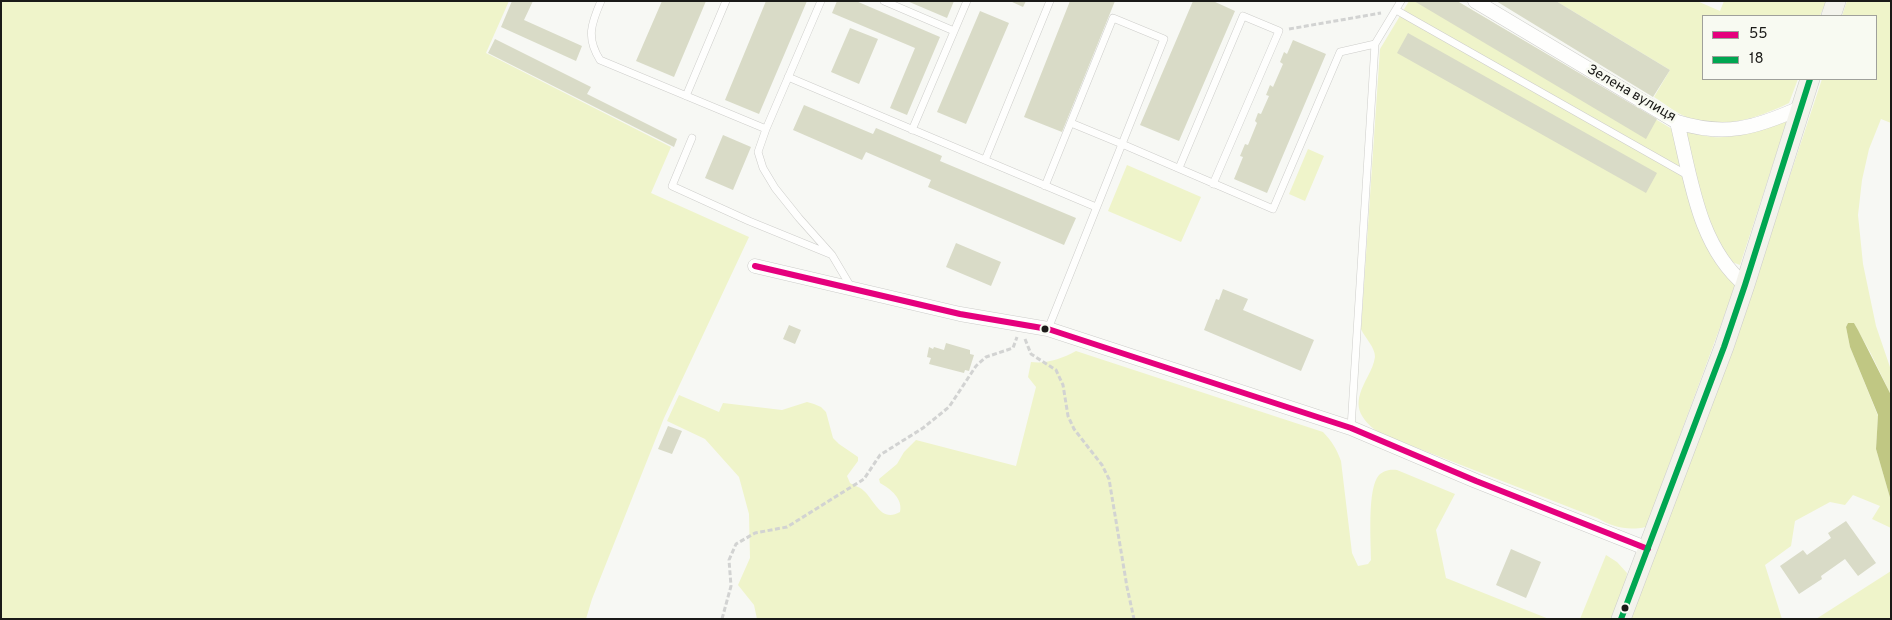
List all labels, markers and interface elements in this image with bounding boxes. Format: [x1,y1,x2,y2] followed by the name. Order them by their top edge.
[1702,15,1877,80] legend
[1749,25,1768,44] text: 55
[1749,50,1764,69] text: 18
[1584,62,1678,126] street label: Зелена вулиця
[1040,324,1050,334] unlabelled marker
[1620,603,1630,613] unlabelled marker

